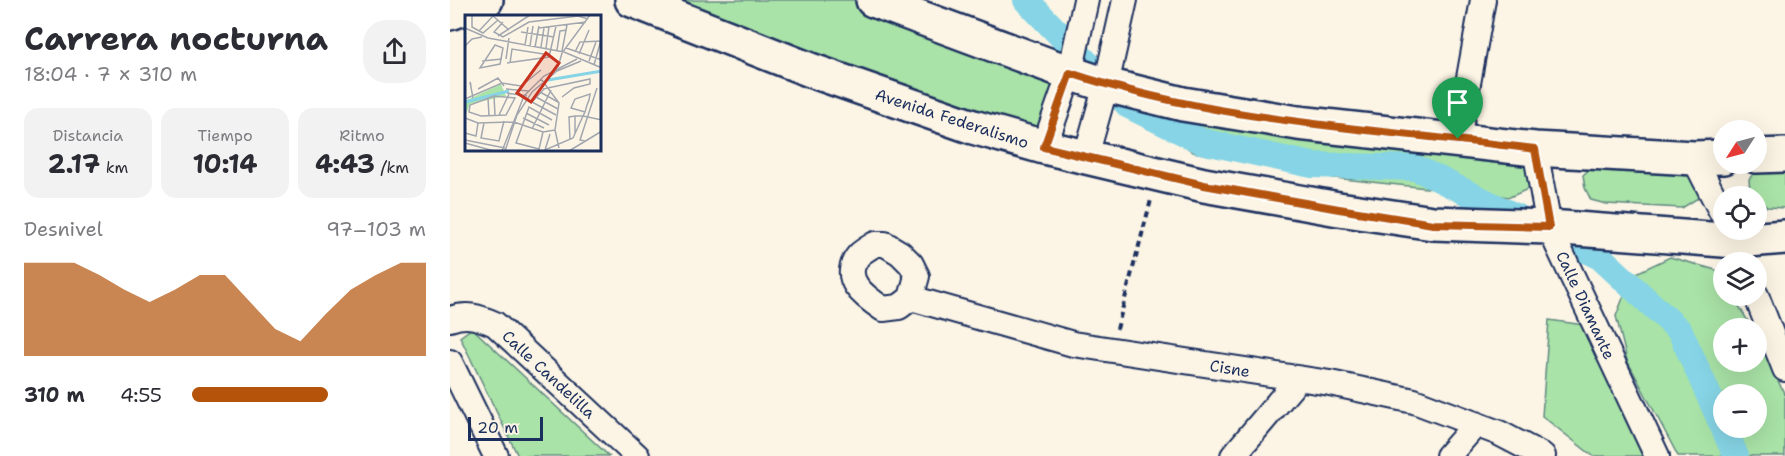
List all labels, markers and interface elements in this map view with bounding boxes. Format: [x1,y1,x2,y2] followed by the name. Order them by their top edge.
[465,15,602,152] inset map
[24,16,328,61] text: Carrera nocturna
[363,20,426,83] button: share
[24,61,197,87] text: 18:04 · 7 × 310 m
[1432,77,1483,139] pin
[872,84,1031,153] street label: Avenida Federalismo
[1441,86,1474,119] icon: arrive
[1713,120,1767,174] north arrow
[1713,120,1767,438] map controls
[53,125,123,146] text: Distancia
[197,125,253,146] text: Tiempo
[339,125,385,146] text: Ritmo
[48,146,100,181] text: 2.17
[192,146,258,181] text: 10:14
[315,146,375,181] text: 4:43
[100,157,128,178] text: km
[375,157,409,178] text: /km
[1713,186,1767,240] button: locate
[24,216,103,242] text: Desnivel
[326,216,426,242] text: 97–103 m
[1551,248,1620,363] street label: Calle Diamante
[1713,252,1767,306] button: layers
[1713,318,1767,372] button: +
[497,326,600,423] street label: Calle Candelilla
[1208,355,1252,382] street label: Cisne
[24,382,85,408] text: 310 m
[120,382,162,408] text: 4:55
[1713,384,1767,438] button: −
[468,414,543,442] scale bar
[477,417,518,438] text: 20 m

